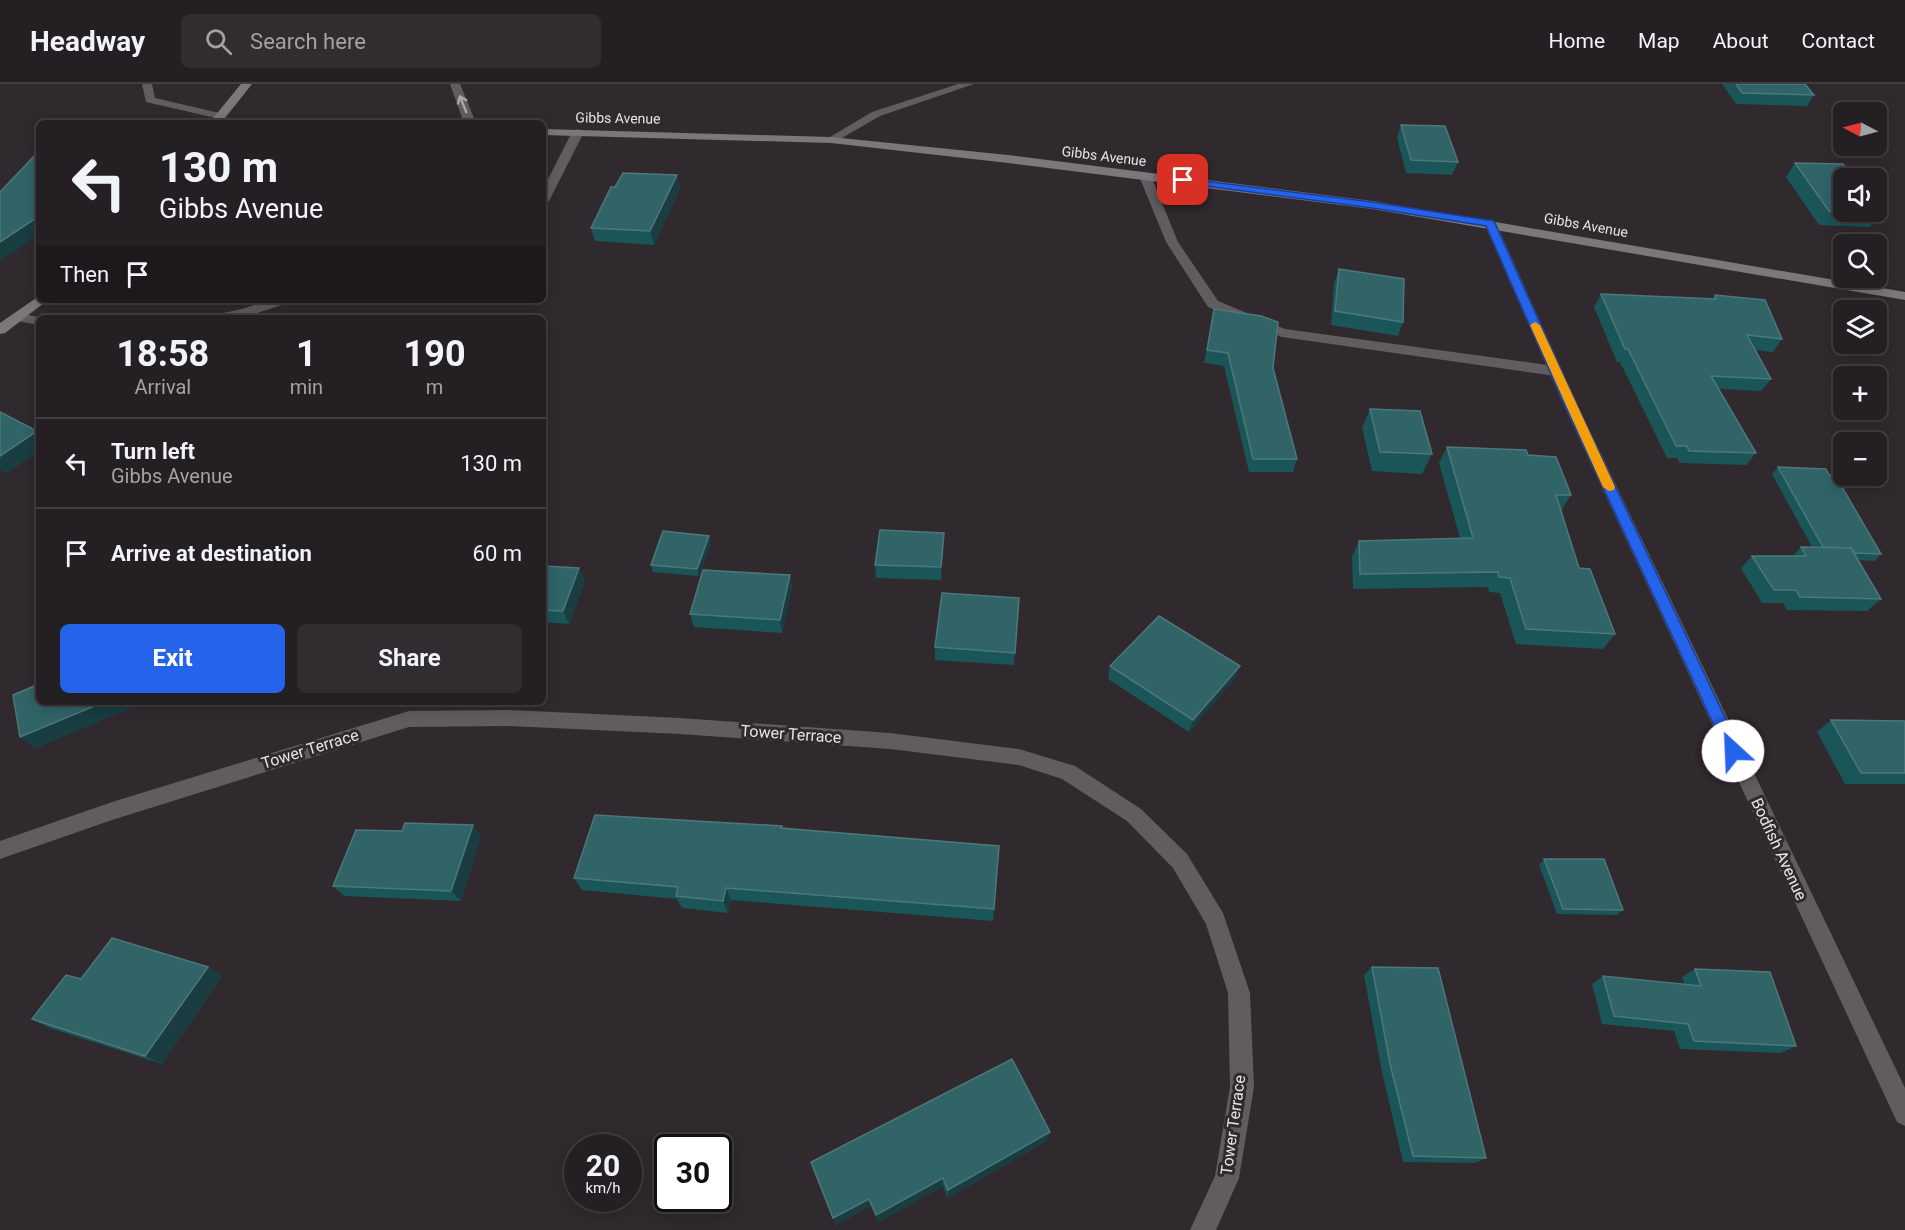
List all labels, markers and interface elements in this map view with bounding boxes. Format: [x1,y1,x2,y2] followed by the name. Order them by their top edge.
[181,14,601,68] search box
[30,25,145,58] text: Headway
[202,25,235,58] icon: search
[250,29,366,54] text: Search here
[1549,29,1605,53] text: Home
[1638,29,1680,53] text: Map
[1713,29,1769,53] text: About
[1802,29,1875,53] text: Contact
[457,95,468,113] one-way arrow
[1833,102,1887,156] north arrow
[1833,102,1887,486] map controls
[575,109,661,127] street label: Gibbs Avenue
[159,143,278,192] text: 130 m
[1061,143,1147,169] street label: Gibbs Avenue
[60,144,138,222] icon: left
[1157,154,1208,205] pin
[1166,163,1199,196] icon: arrive
[1833,168,1887,222] button: sound
[159,193,323,225] text: Gibbs Avenue
[1543,210,1629,240] street label: Gibbs Avenue
[1833,234,1887,288] button: search
[121,258,154,291] icon: arrive
[60,262,109,287] text: Then
[1833,300,1887,354] button: layers
[116,333,209,375] text: 18:58
[296,333,317,375] text: 1
[404,333,466,375] text: 190
[1833,366,1887,420] button: +
[134,375,191,399] text: Arrival
[290,375,323,399] text: min
[426,375,443,399] text: m
[1833,432,1887,486] button: −
[111,439,195,464] text: Turn left
[60,447,93,480] icon: left
[460,451,522,476] text: 130 m
[111,464,233,488] text: Gibbs Avenue
[60,537,93,570] icon: arrive
[111,541,312,566] text: Arrive at destination
[473,541,522,566] text: 60 m
[60,624,285,693] button: Exit
[297,624,522,693] button: Share
[1701,719,1765,783] position arrow
[740,721,842,747] street label: Tower Terrace
[259,725,361,773] street label: Tower Terrace
[1747,795,1811,903] street label: Bodfish Avenue
[1217,1074,1249,1176] street label: Tower Terrace
[654,1134,732,1212] speed limit sign: 30
[586,1148,620,1183] text: 20
[585,1179,621,1197] text: km/h

